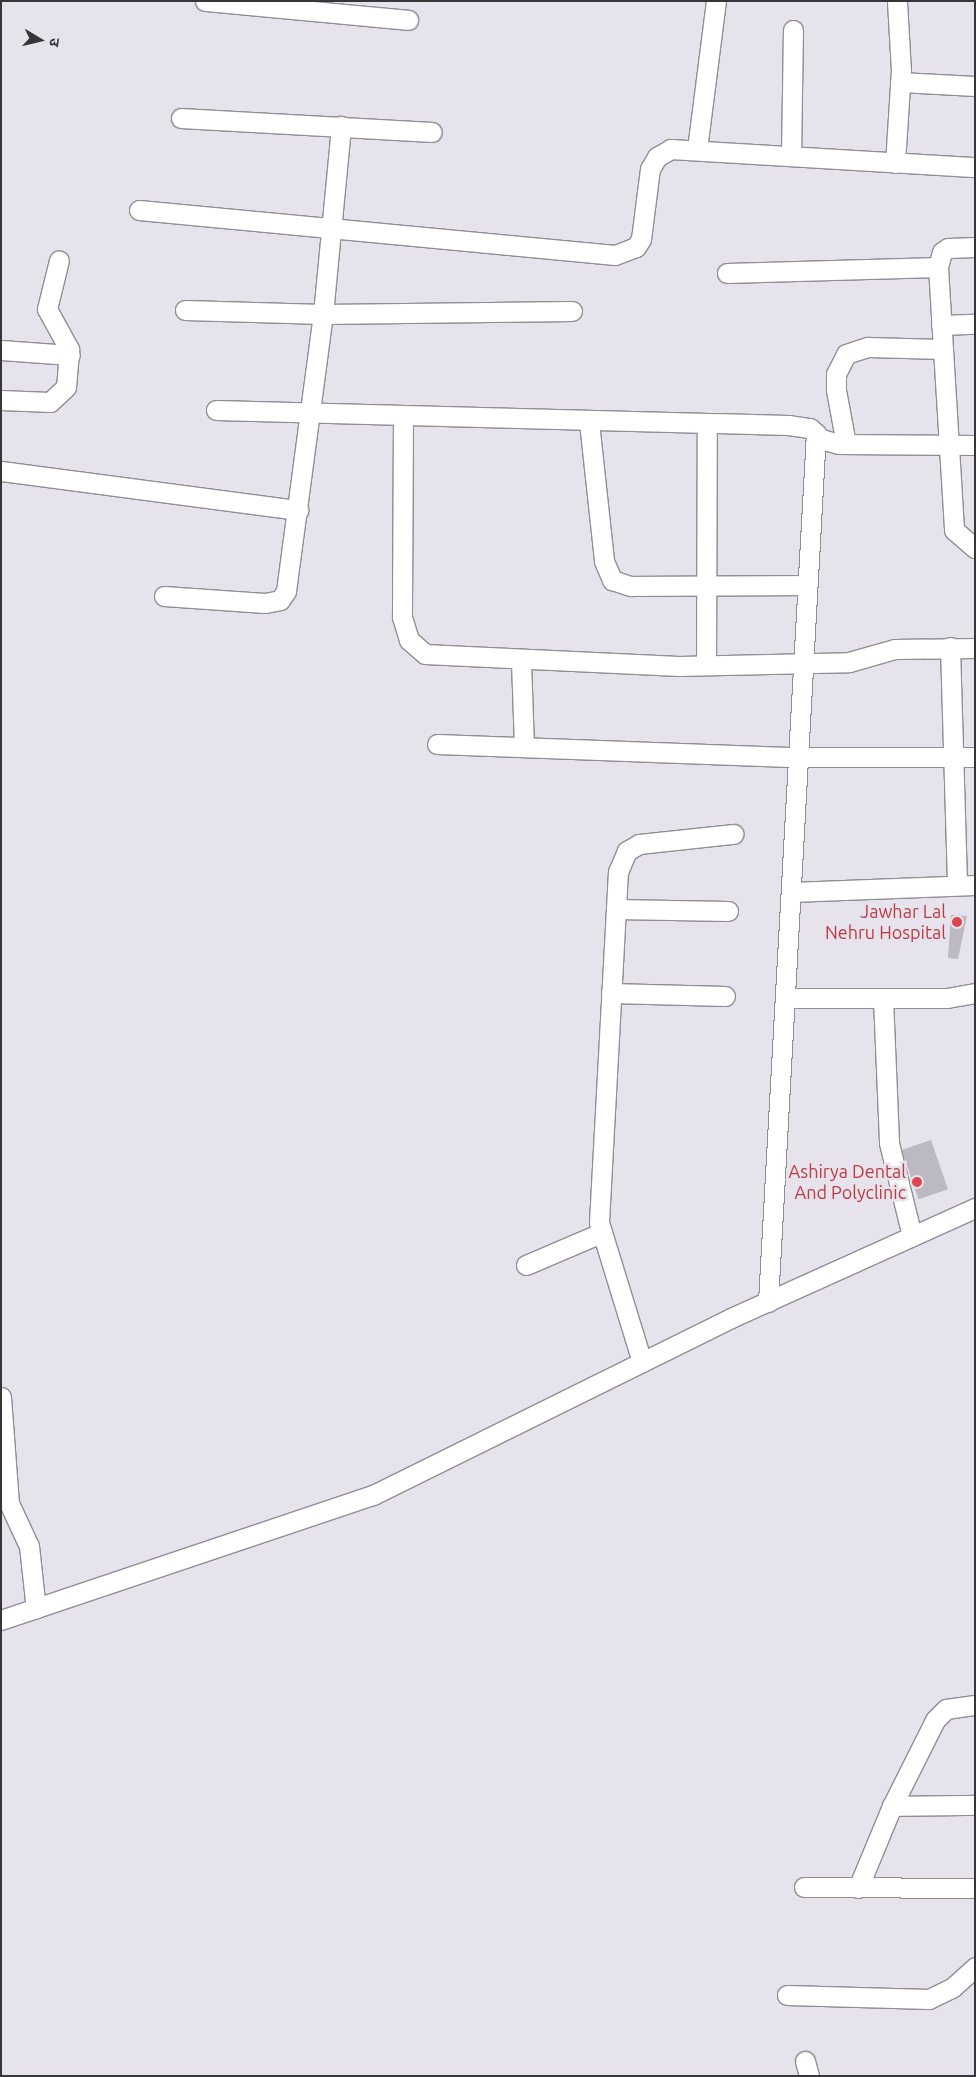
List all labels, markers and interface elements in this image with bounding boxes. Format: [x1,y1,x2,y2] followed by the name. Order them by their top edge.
[15,15,65,65] north arrow
[46,37,63,48] text: उ
[825,901,946,944] place label: Jawhar Lal Nehru Hospital
[950,915,964,929] marker: Jawhar Lal Nehru Hospital
[788,1161,906,1204] place label: Ashirya Dental And Polyclinic
[910,1175,924,1189] marker: Ashirya Dental And Polyclinic

